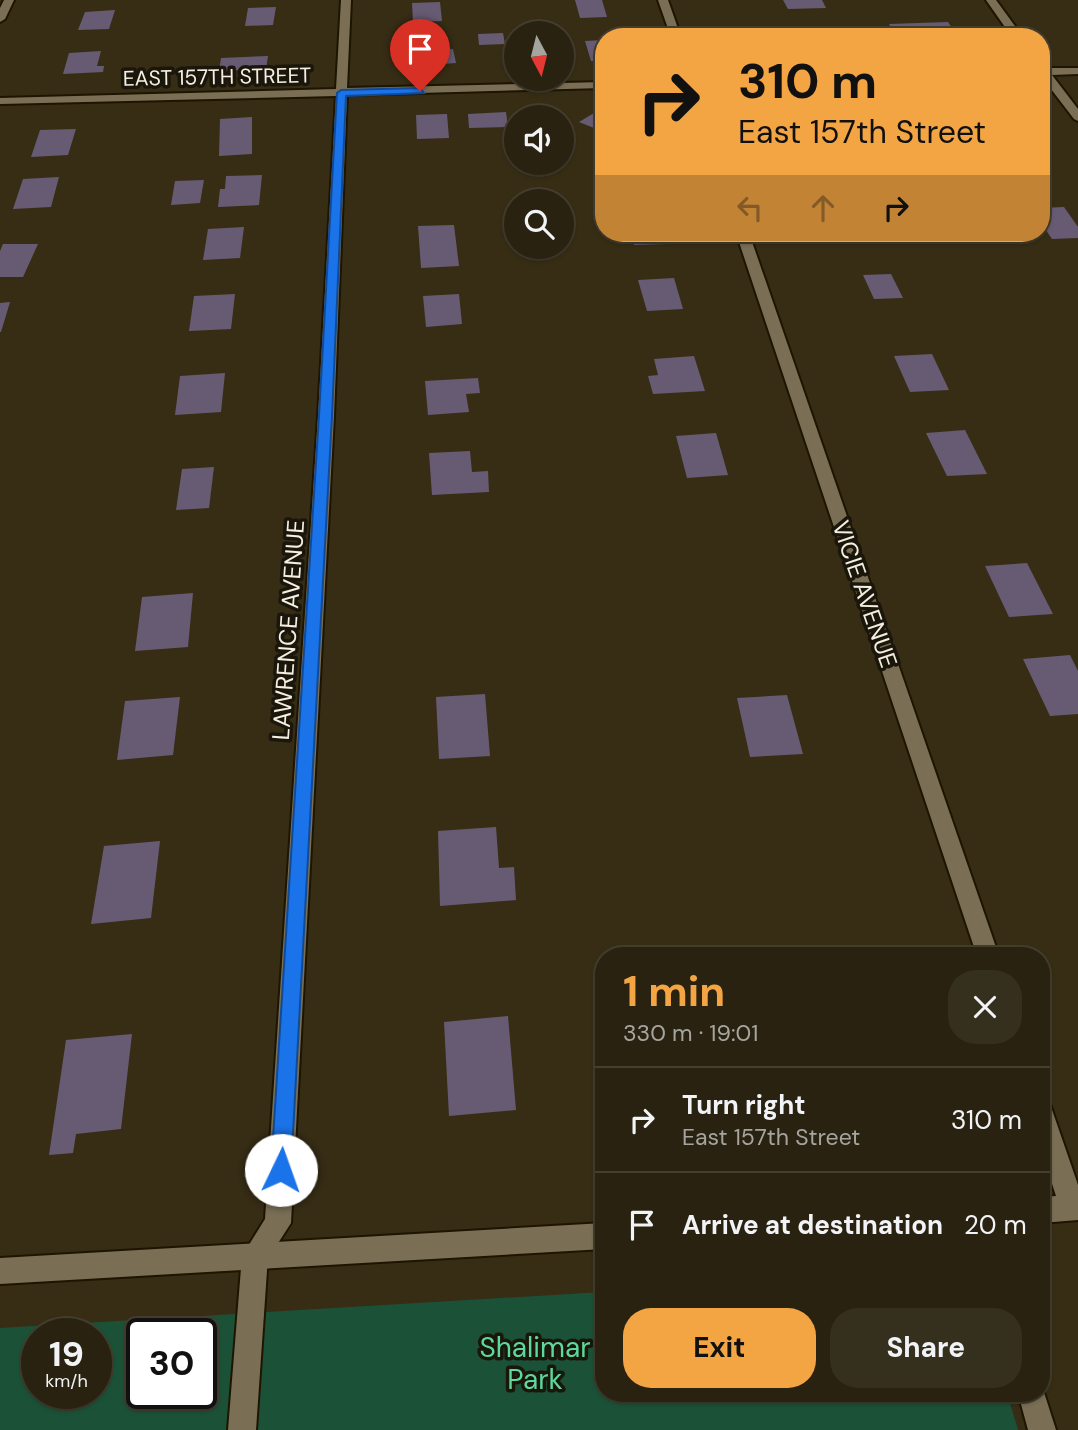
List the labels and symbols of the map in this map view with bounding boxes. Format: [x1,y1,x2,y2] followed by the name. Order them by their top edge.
[390,19,450,91] pin
[504,21,574,91] north arrow
[123,61,312,93] street label: EAST 157TH STREET
[825,516,905,672] street label: VICIE AVENUE
[265,519,311,741] street label: LAWRENCE AVENUE
[244,1133,318,1207] position arrow
[126,1318,217,1409] speed limit sign: 30
[479,1329,591,1398] park label: Shalimar Park

